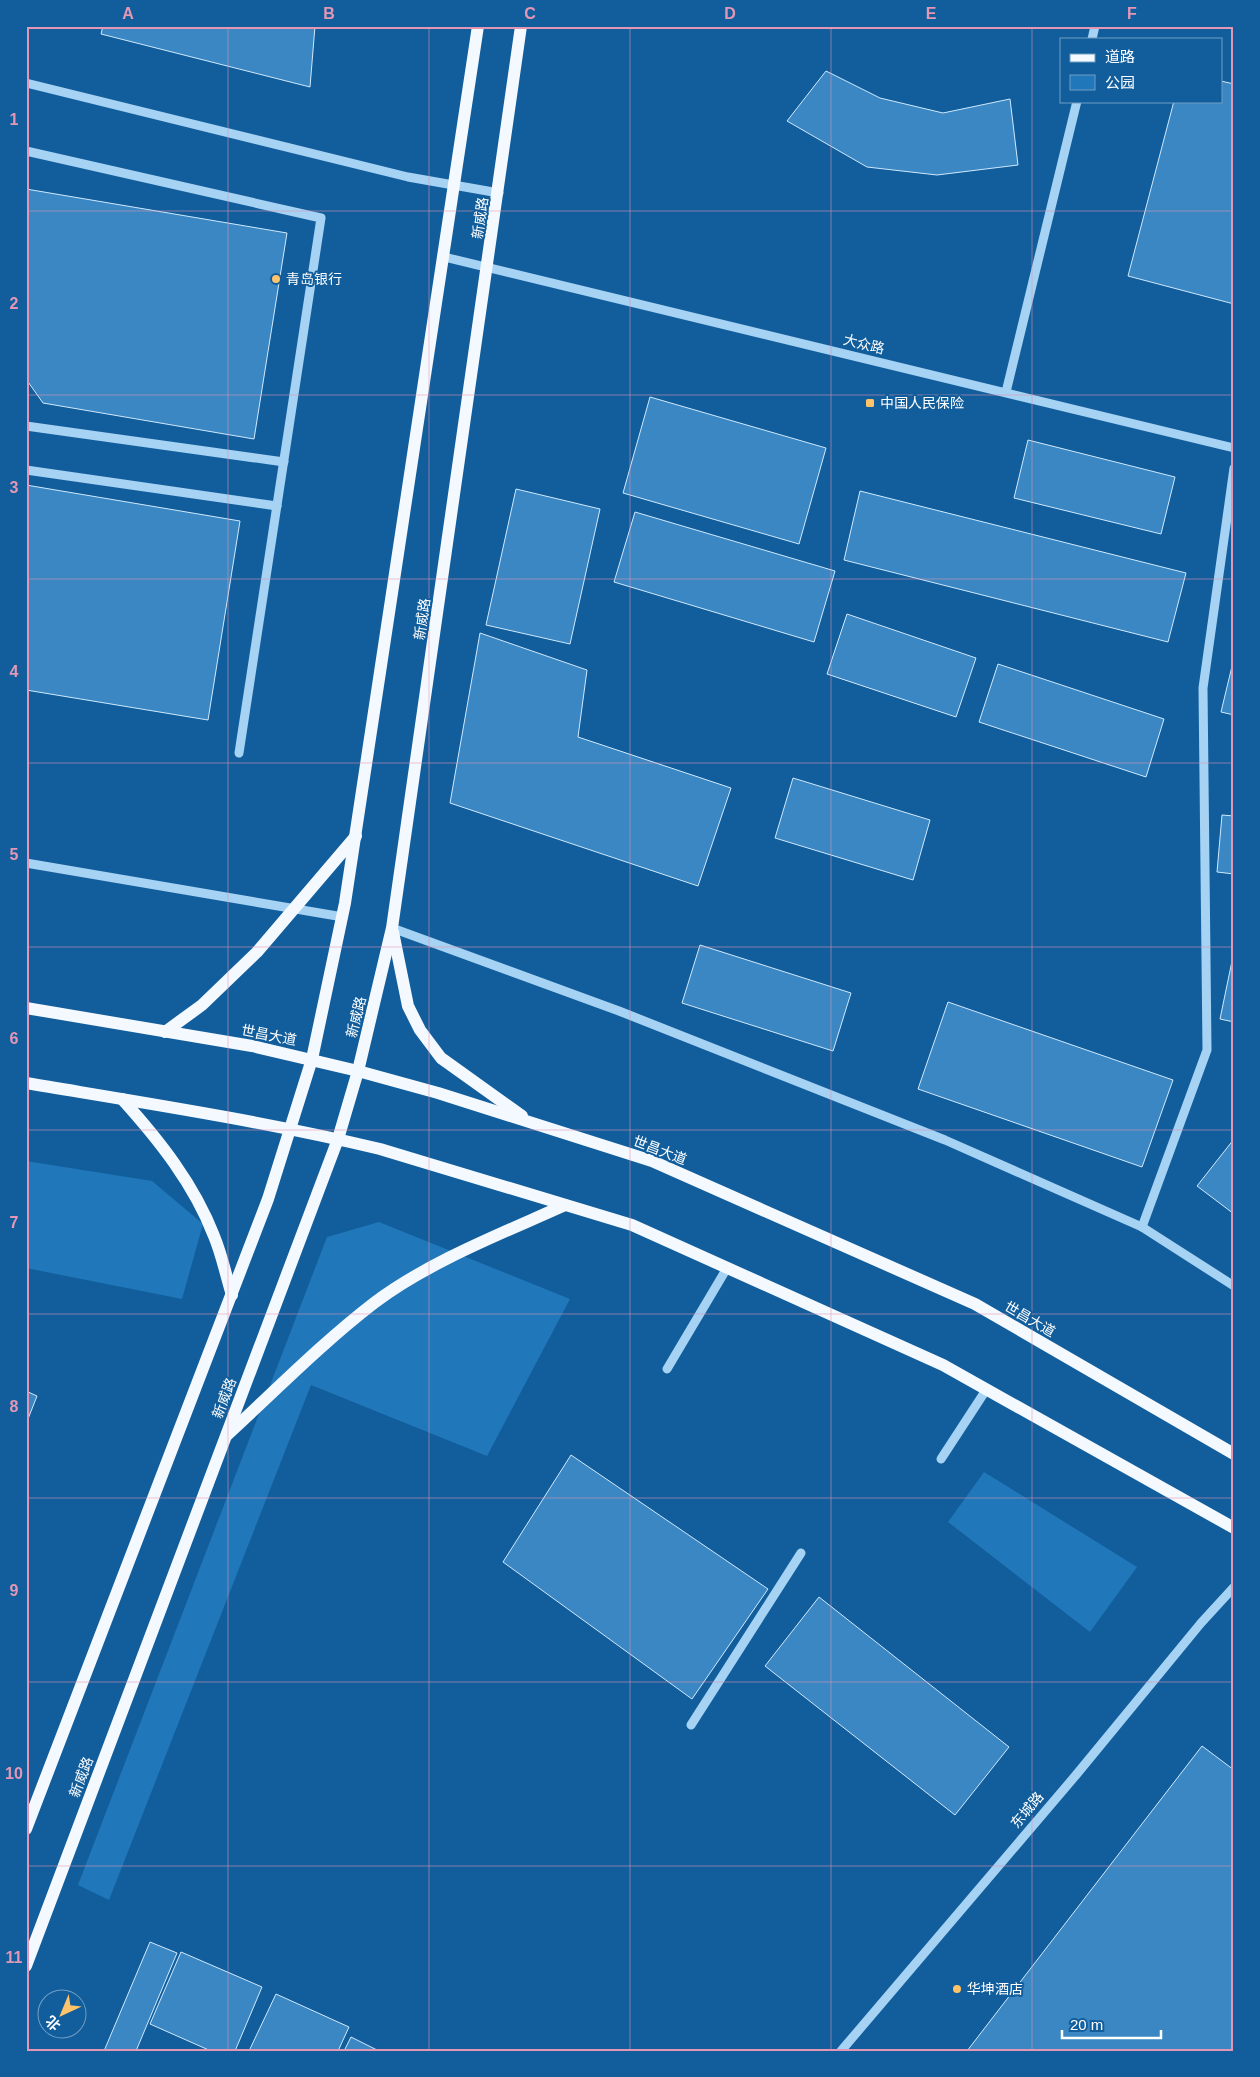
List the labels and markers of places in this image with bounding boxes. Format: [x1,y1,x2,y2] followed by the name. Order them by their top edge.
[286,271,342,287] place label: 青岛银行
[270,273,282,285] marker: 青岛银行
[880,395,964,411] place label: 中国人民保险
[864,397,876,409] marker: 中国人民保险
[967,1981,1023,1997] place label: 华坤酒店
[951,1983,963,1995] marker: 华坤酒店

